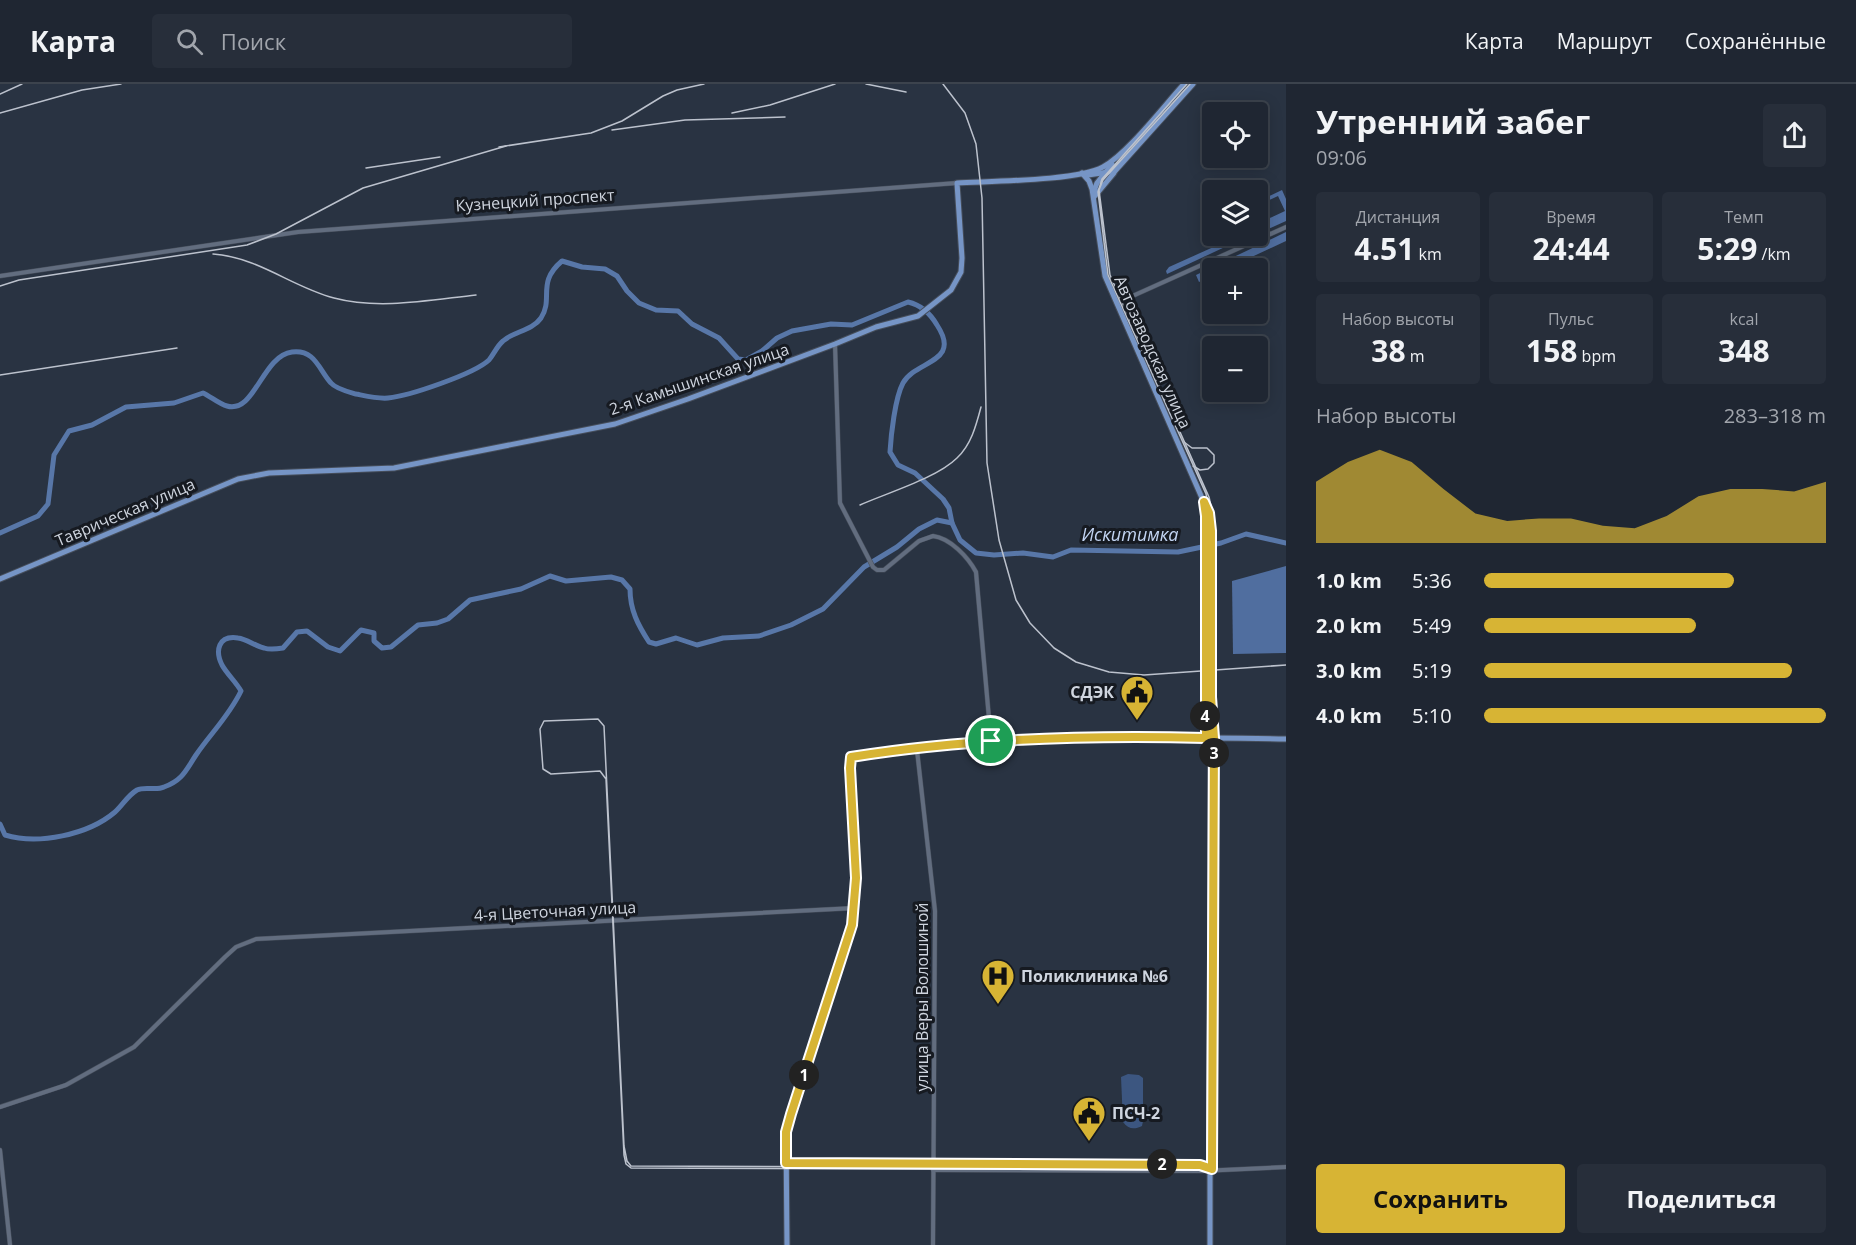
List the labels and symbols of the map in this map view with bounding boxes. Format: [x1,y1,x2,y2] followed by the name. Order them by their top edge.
[455,183,616,217] street label: Кузнецкий проспект
[1109,272,1197,432] street label: Автозаводская улица
[606,338,792,420] street label: 2-я Камышинская улица
[52,473,198,551] street label: Таврическая улица
[1081,522,1179,546] water label: Искитимка
[1119,674,1155,721] public building icon: СДЭК
[1070,681,1114,703] place label: СДЭК
[1190,701,1220,731] pin: 4
[965,715,1016,766] pin
[1199,738,1229,768] pin: 3
[473,896,637,926] street label: 4-я Цветочная улица
[911,902,933,1092] street label: улица Веры Волошиной
[980,958,1016,1005] hospital icon: Поликлиника №6
[1021,965,1168,987] place label: Поликлиника №6
[789,1060,819,1090] pin: 1
[1071,1095,1107,1142] public building icon: ПСЧ-2
[1112,1102,1160,1124] place label: ПСЧ-2
[1147,1149,1177,1179] pin: 2

